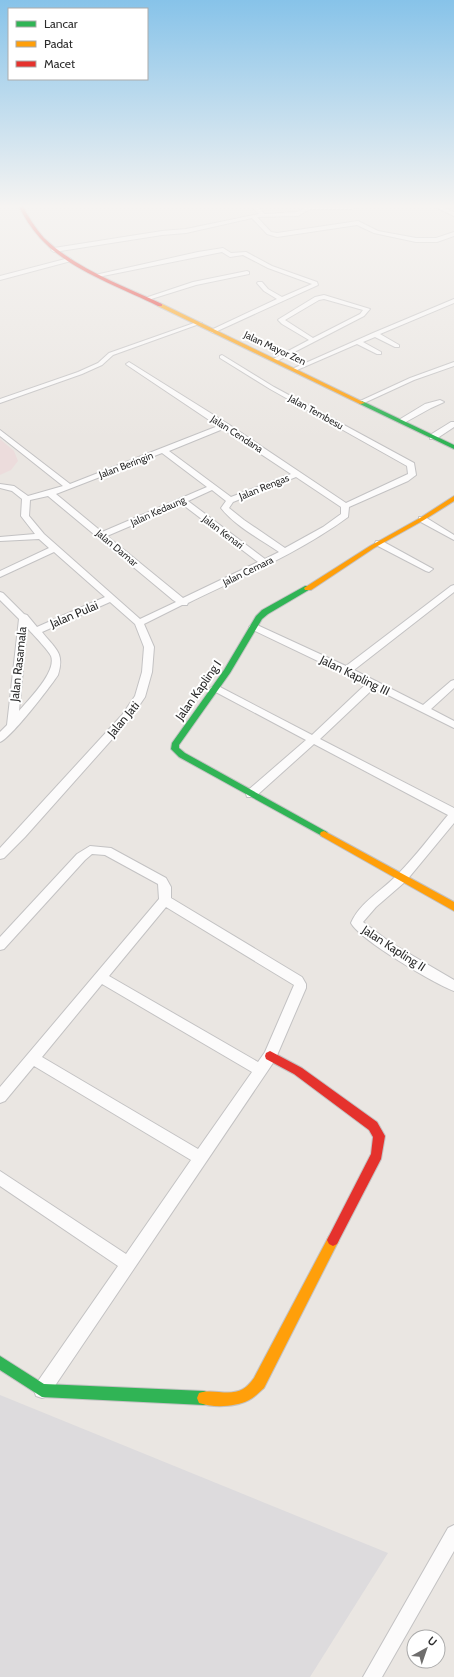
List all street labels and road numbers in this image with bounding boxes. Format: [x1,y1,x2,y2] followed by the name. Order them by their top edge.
[241,328,308,368] street label: Jalan Mayor Zen
[285,391,346,432] street label: Jalan Tembesu
[208,412,266,456] street label: Jalan Cendana
[96,449,155,482] street label: Jalan Beringin
[236,471,291,503] street label: Jalan Rengas
[128,493,188,529] street label: Jalan Kedaung
[199,512,246,552] street label: Jalan Kenari
[93,526,141,570] street label: Jalan Damar
[220,553,276,589] street label: Jalan Cemara
[47,597,100,631] street label: Jalan Pulai
[7,626,29,703] street label: Jalan Rasamala
[317,651,392,698] street label: Jalan Kapling III
[171,657,224,724] street label: Jalan Kapling I
[103,698,142,741] street label: Jalan Jati
[359,921,429,974] street label: Jalan Kapling II

